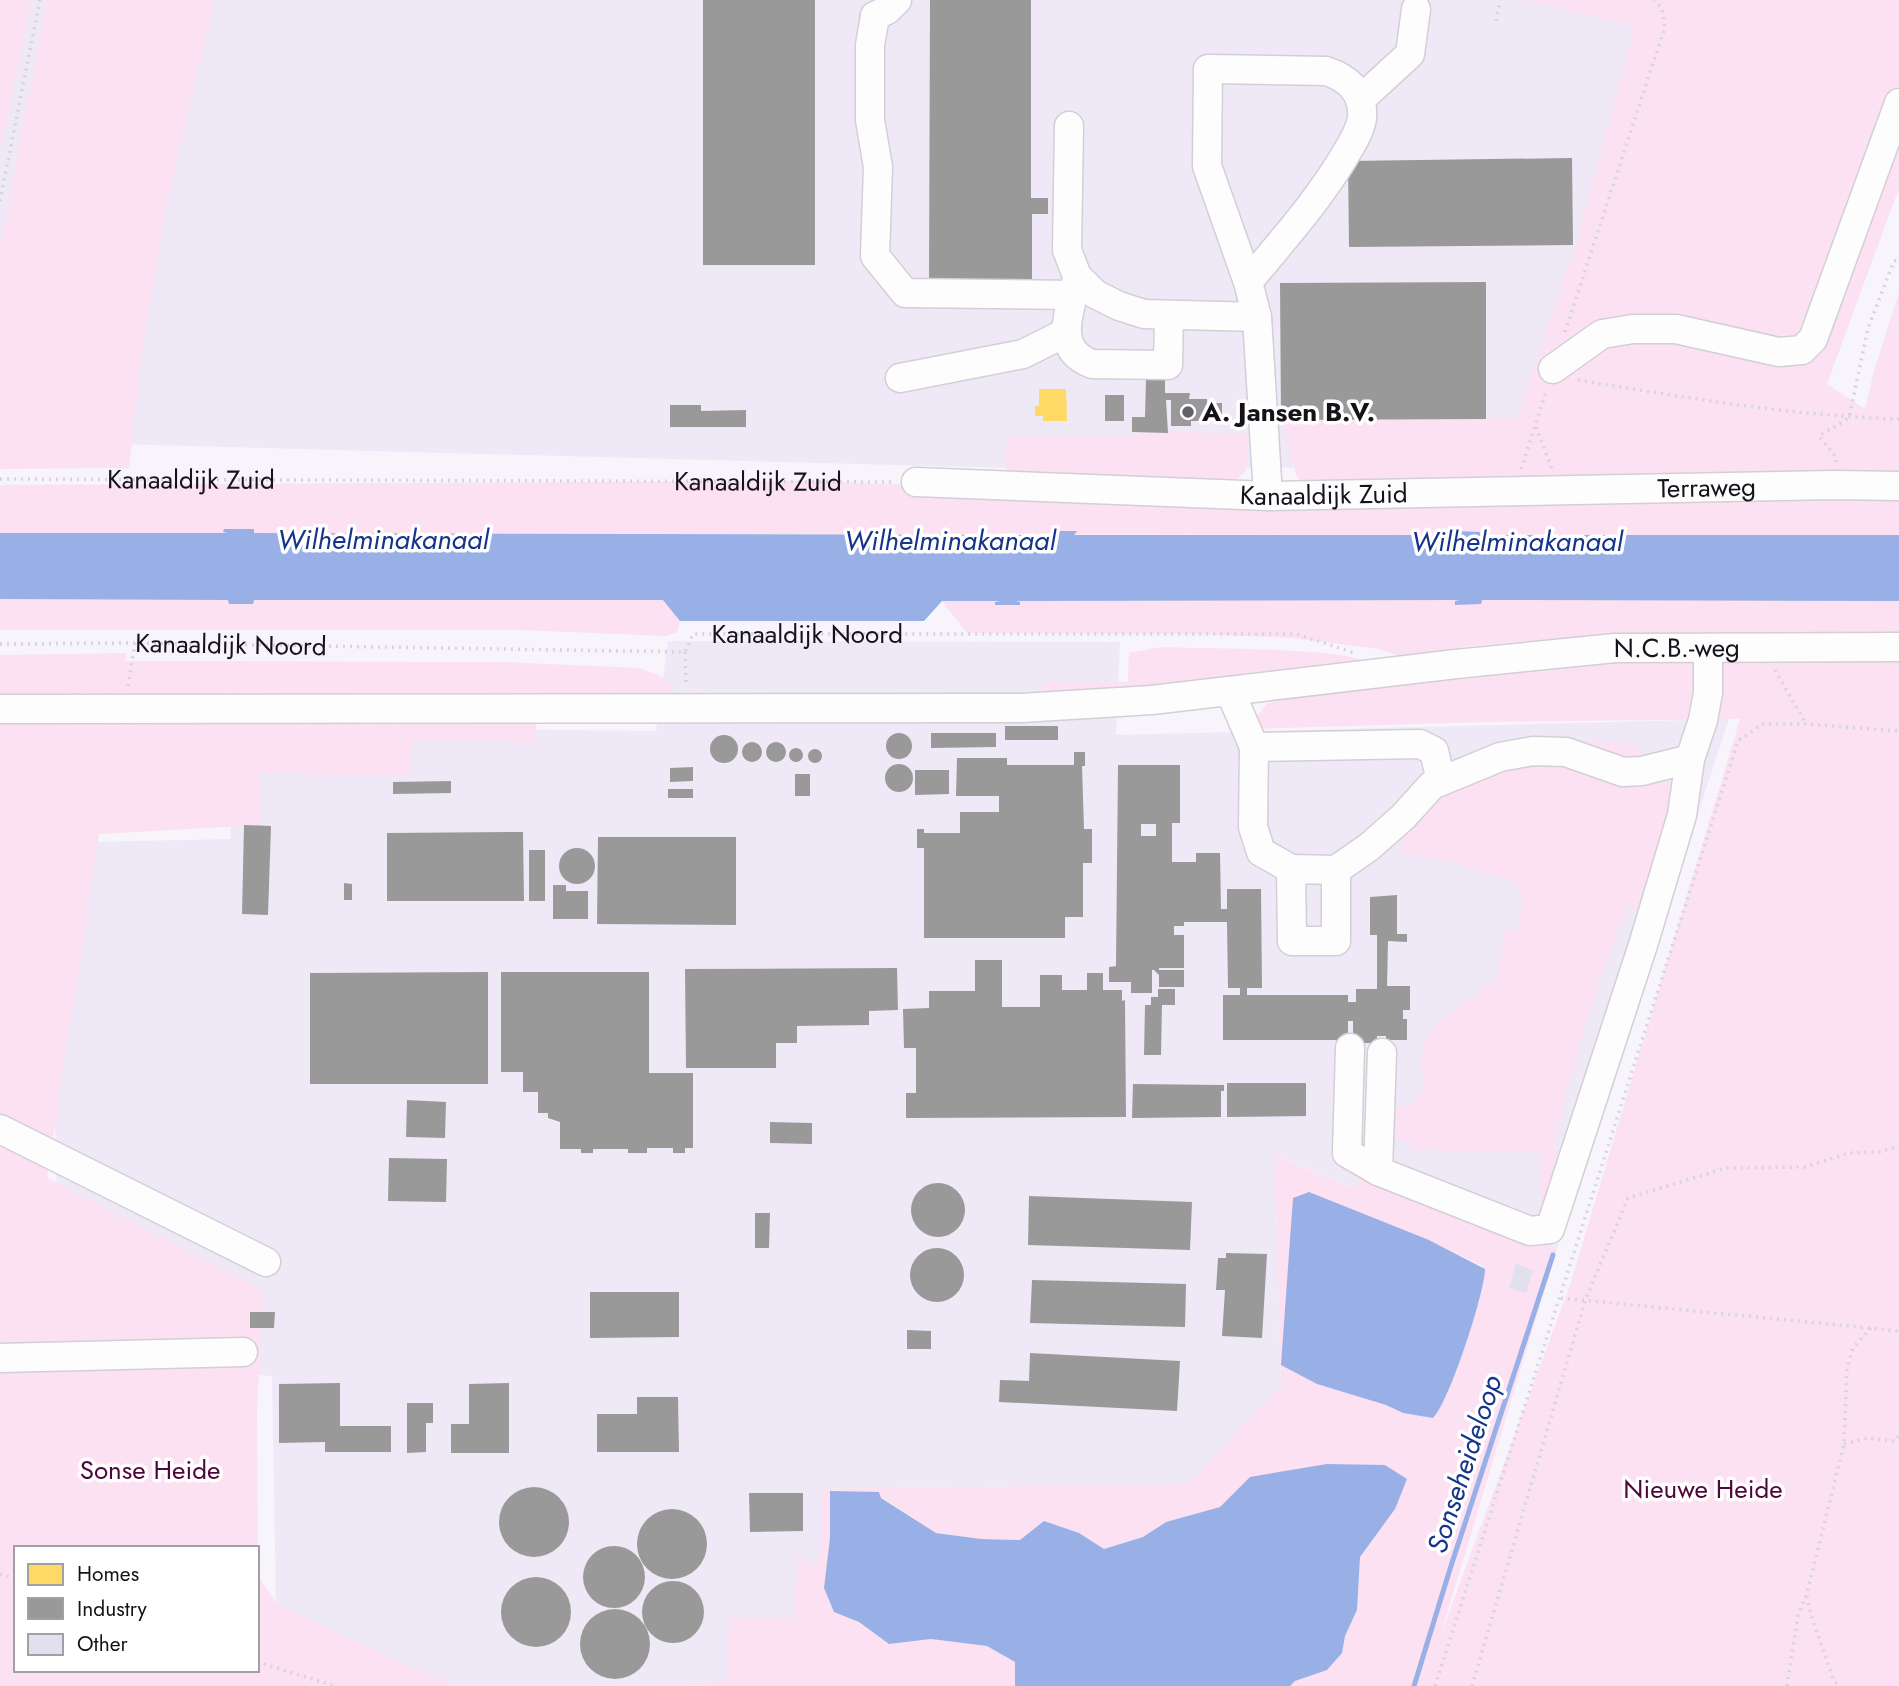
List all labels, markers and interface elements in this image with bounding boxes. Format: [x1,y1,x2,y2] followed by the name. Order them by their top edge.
[1201,393,1375,431] place label: A. Jansen B.V.
[1180,404,1196,420] marker: A. Jansen B.V.
[107,460,275,499] street label: Kanaaldijk Zuid
[674,462,842,501] street label: Kanaaldijk Zuid
[1657,468,1756,507] street label: Terraweg
[1239,474,1408,515] street label: Kanaaldijk Zuid
[277,519,491,560] water label: Wilhelminakanaal
[844,520,1058,561] water label: Wilhelminakanaal
[1411,521,1625,562] water label: Wilhelminakanaal
[711,615,903,653] street label: Kanaaldijk Noord
[135,624,327,665] street label: Kanaaldijk Noord
[1614,629,1740,667] street label: N.C.B.-weg
[1416,1369,1513,1559] water label: Sonseheideloop
[80,1451,220,1489] park label: Sonse Heide
[1623,1470,1783,1508] park label: Nieuwe Heide
[14,1546,259,1672] legend
[77,1559,139,1589] text: Homes
[77,1594,148,1624] text: Industry
[77,1629,128,1659] text: Other

